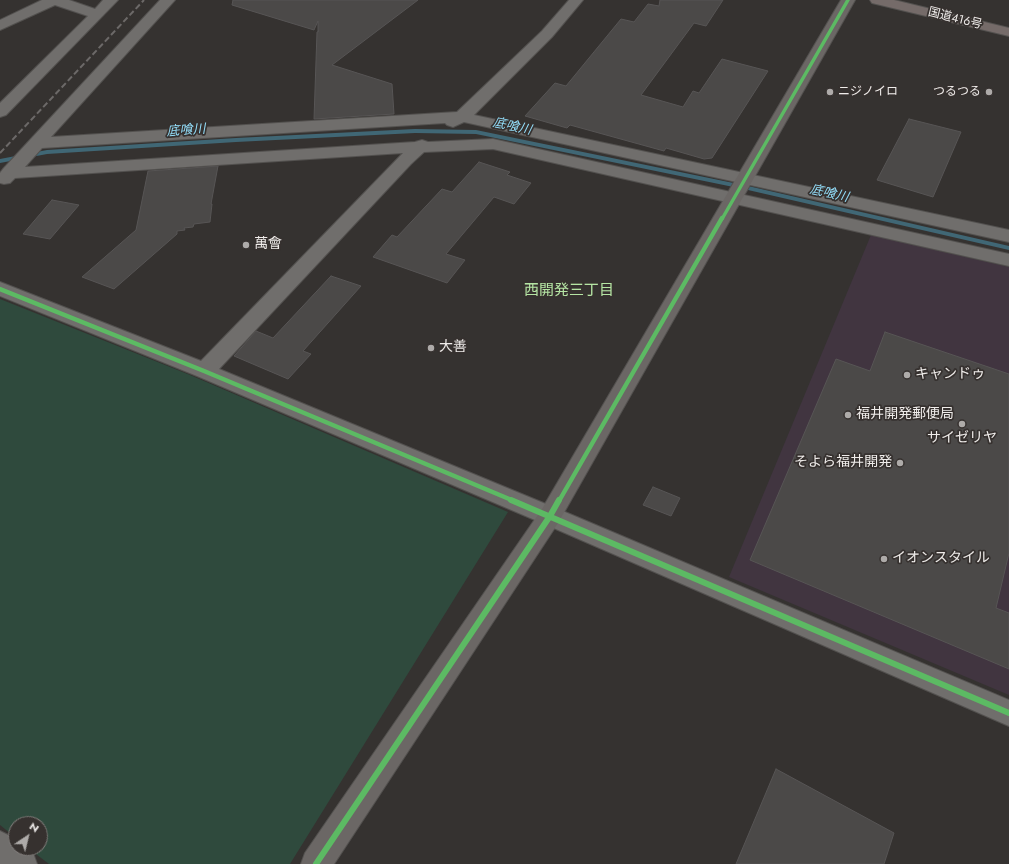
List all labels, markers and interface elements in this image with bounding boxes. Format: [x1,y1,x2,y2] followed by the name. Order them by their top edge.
[926,5,984,33] street label: 国道416号
[838,85,898,99] place label: ニジノイロ
[933,85,981,99] place label: つるつる
[825,87,835,97] marker: ニジノイロ
[984,87,994,97] marker: つるつる
[491,115,533,139] water label: 底喰川
[166,122,206,140] water label: 底喰川
[808,182,850,206] water label: 底喰川
[254,237,282,253] place label: 萬會
[241,240,251,250] marker: 萬會
[524,282,614,300] district label: 西開発三丁目
[439,340,467,356] place label: 大善
[426,343,436,353] marker: 大善
[915,367,985,383] place label: キャンドゥ
[902,370,912,380] marker: キャンドゥ
[856,407,954,423] place label: 福井開発郵便局
[843,410,853,420] marker: 福井開発郵便局
[957,419,967,429] marker: サイゼリヤ
[927,431,997,447] place label: サイゼリヤ
[794,455,892,471] place label: そよら福井開発
[895,458,905,468] marker: そよら福井開発
[892,551,990,567] place label: イオンスタイル
[879,554,889,564] marker: イオンスタイル
[8,816,48,856] north arrow
[26,818,42,836] text: N

